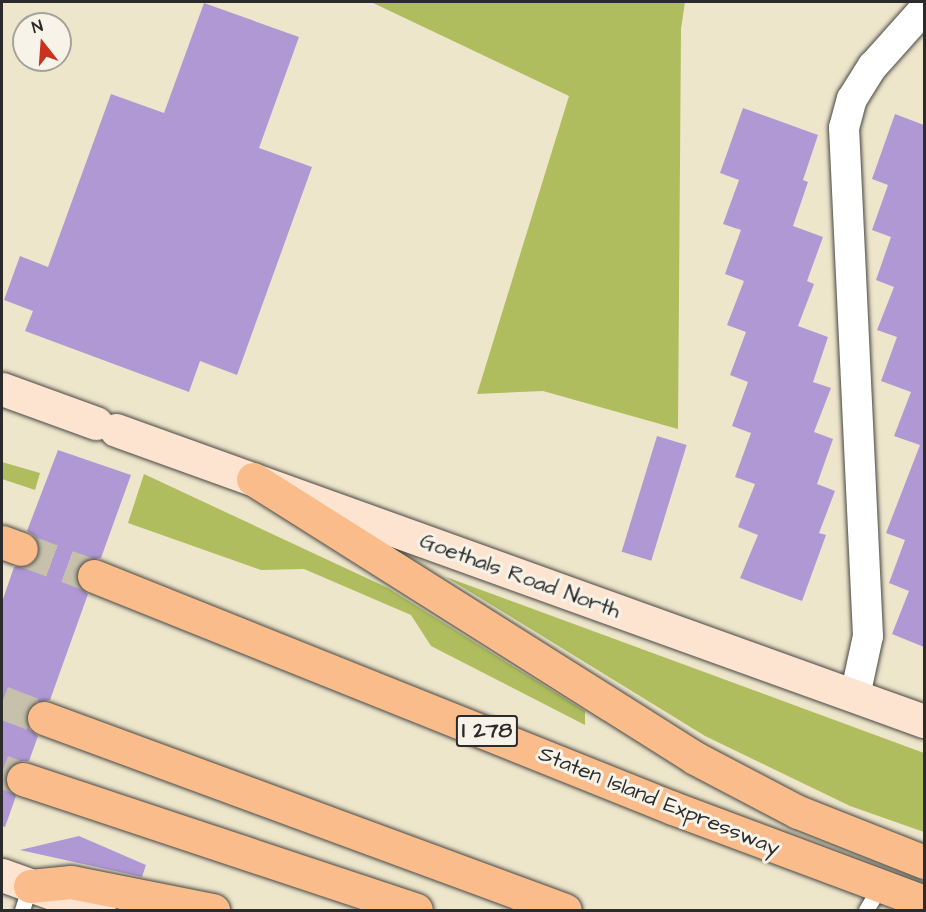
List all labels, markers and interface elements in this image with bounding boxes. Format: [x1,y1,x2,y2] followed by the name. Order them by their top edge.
[12,12,72,72] north arrow
[29,15,45,39] text: N
[416,527,624,625] street label: Goethals Road North
[456,713,518,749] road number: I 278
[535,740,783,862] street label: Staten Island Expressway

